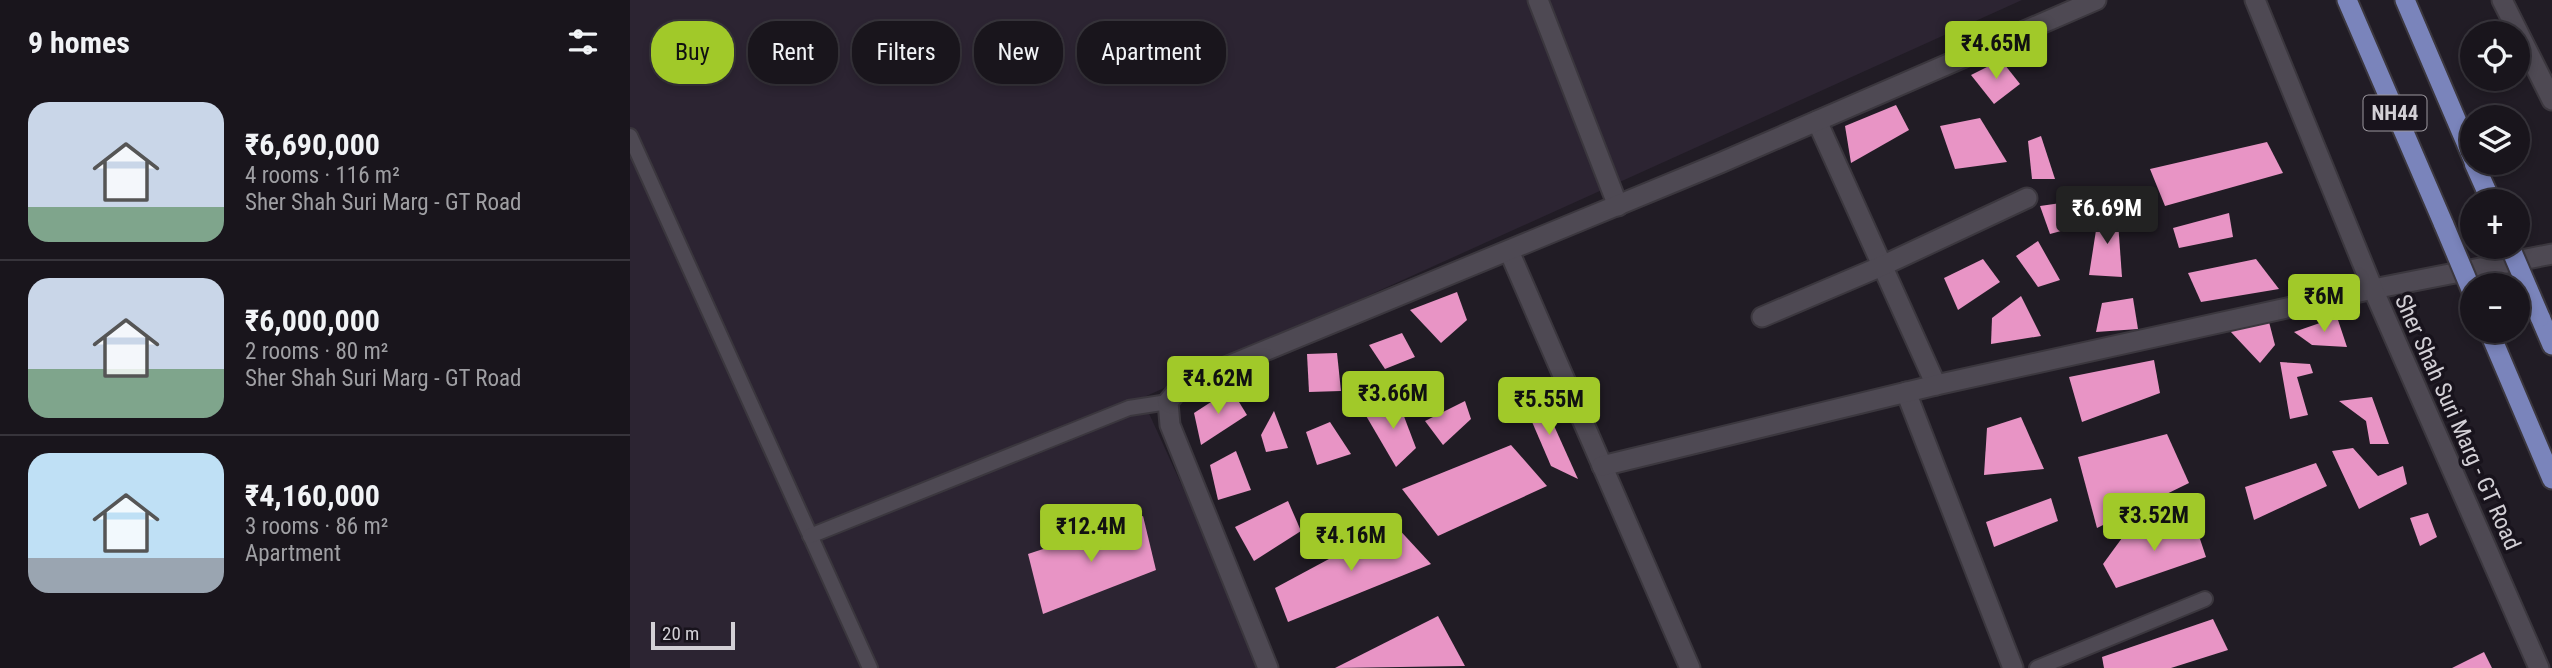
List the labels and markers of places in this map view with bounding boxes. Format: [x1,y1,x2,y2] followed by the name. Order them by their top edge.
[1939,22,2053,81] pin: ₹4.65M
[2050,187,2164,246] pin: ₹6.69M
[2290,274,2358,334] pin: ₹6M
[1161,356,1275,416] pin: ₹4.62M
[1336,372,1450,431] pin: ₹3.66M
[1492,378,1606,437] pin: ₹5.55M
[2097,494,2211,553] pin: ₹3.52M
[1034,504,1148,564] pin: ₹12.4M
[1294,514,1408,573] pin: ₹4.16M

